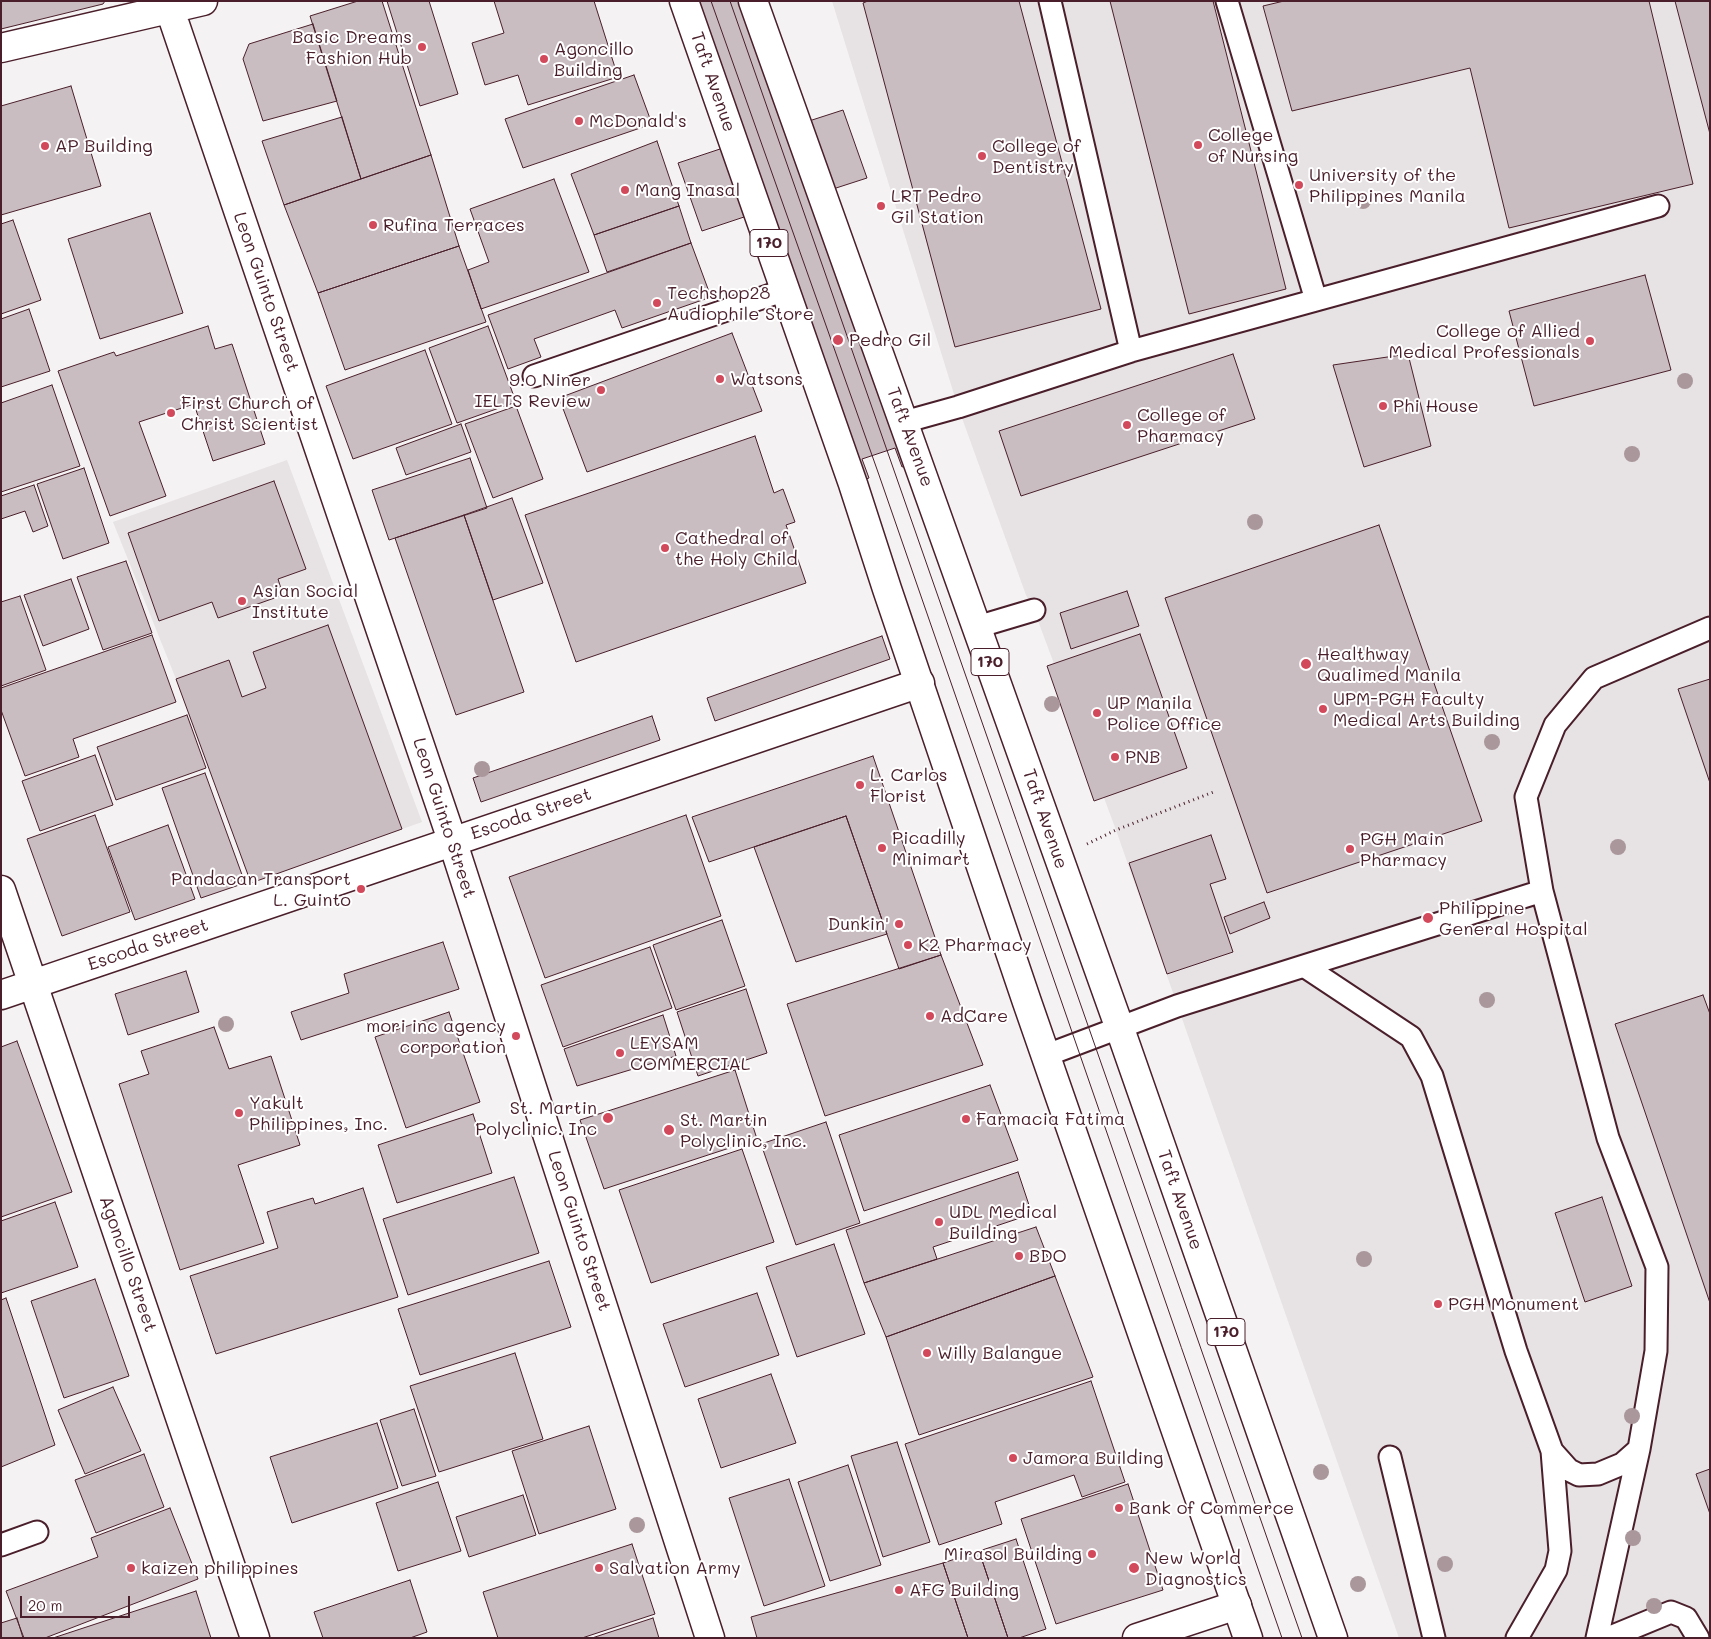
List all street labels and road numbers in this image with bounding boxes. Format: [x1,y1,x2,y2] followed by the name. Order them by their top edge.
[686,29,740,135] street label: Taft Avenue
[229,209,303,375] street label: Leon Guinto Street
[750,230,788,256] road number: 170
[882,384,938,490] street label: Taft Avenue
[971,649,1009,676] road number: 170
[408,735,480,901] street label: Leon Guinto Street
[1018,766,1072,872] street label: Taft Avenue
[468,783,594,845] street label: Escoda Street
[85,914,211,976] street label: Escoda Street
[1153,1147,1207,1253] street label: Taft Avenue
[543,1148,615,1314] street label: Leon Guinto Street
[95,1193,161,1335] street label: Agoncillo Street
[1207,1318,1245,1345] road number: 170

